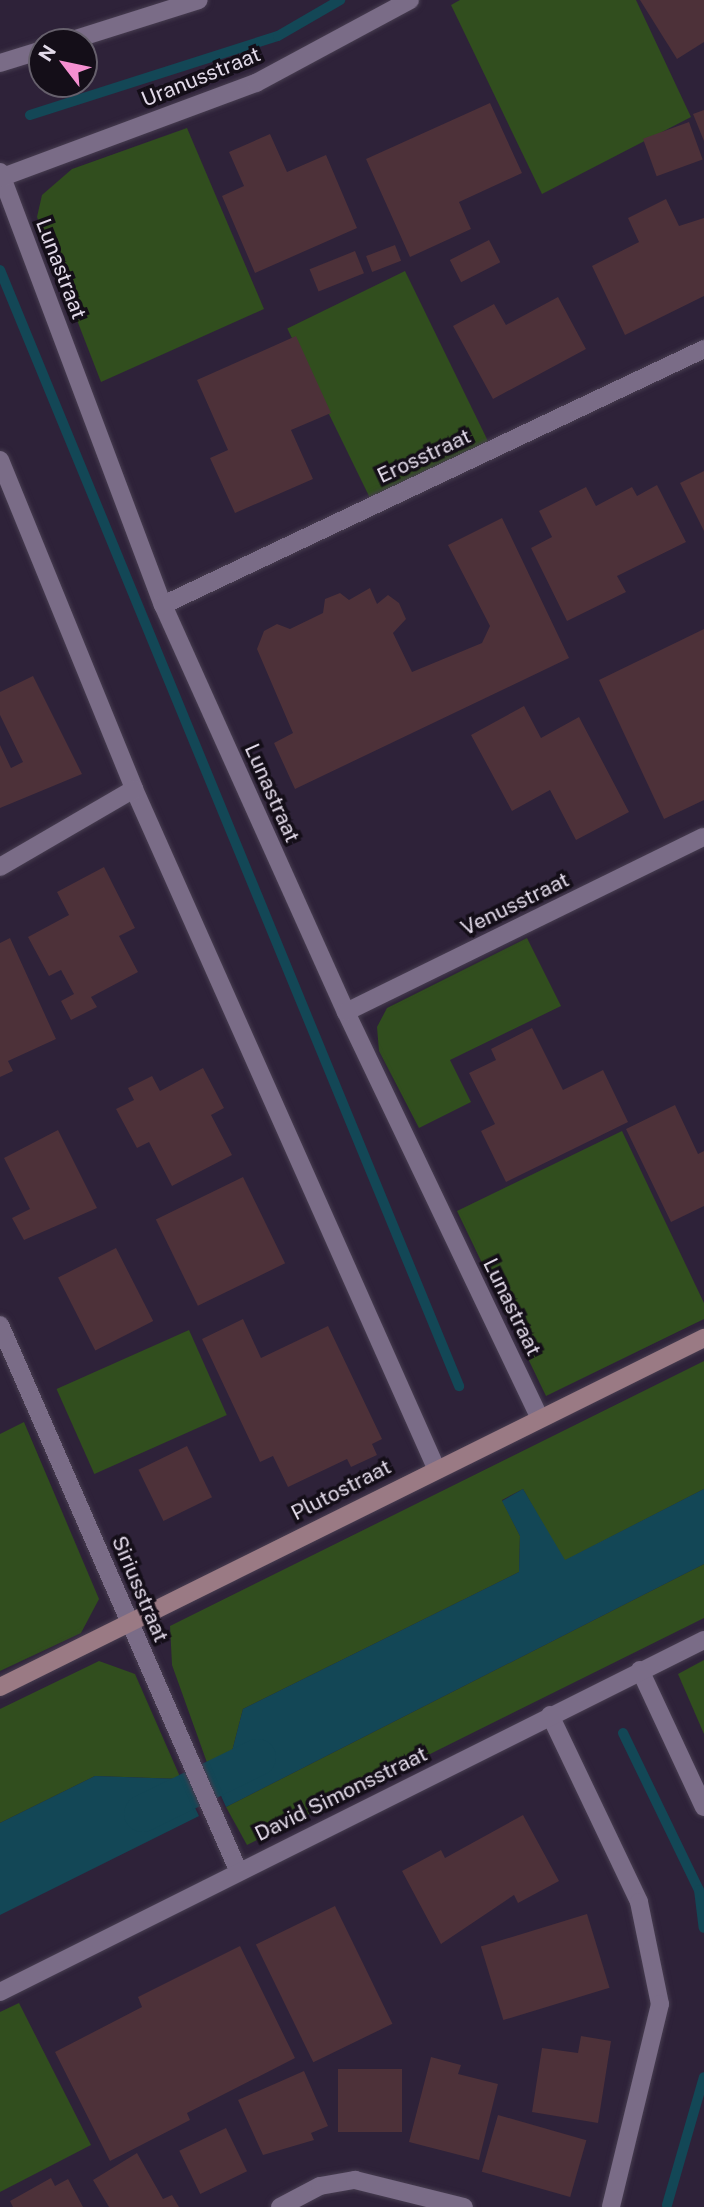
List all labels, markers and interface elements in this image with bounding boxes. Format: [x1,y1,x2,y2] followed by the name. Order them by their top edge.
[28,28,98,98] north arrow
[34,41,60,65] text: N
[138,42,264,112] street label: Uranusstraat
[30,215,92,323] street label: Lunastraat
[373,423,475,489] street label: Erosstraat
[239,740,305,846] street label: Lunastraat
[457,867,573,941] street label: Venusstraat
[478,1254,546,1360] street label: Lunastraat
[287,1454,395,1526] street label: Plutostraat
[106,1532,174,1646] street label: Siriusstraat
[251,1741,431,1847] street label: David Simonsstraat

